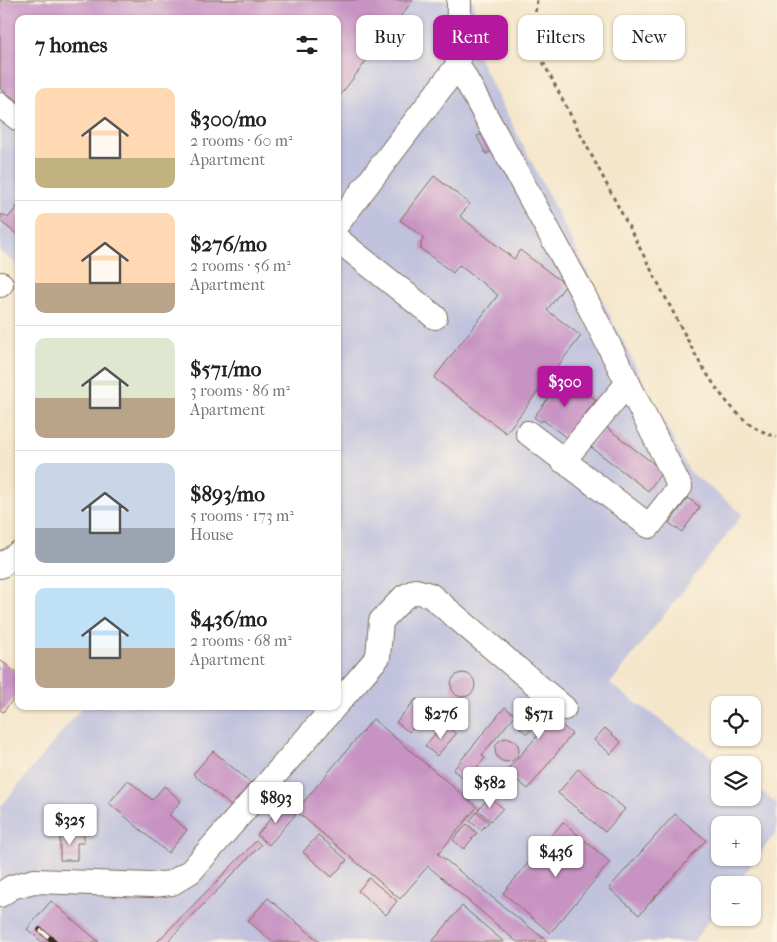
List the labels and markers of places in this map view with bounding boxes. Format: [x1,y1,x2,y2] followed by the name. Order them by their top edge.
[535,366,595,408] pin: $300
[411,698,471,740] pin: $276
[509,698,569,740] pin: $571
[460,766,520,809] pin: $582
[246,782,306,824] pin: $893
[40,804,100,846] pin: $325
[526,836,586,878] pin: $436

